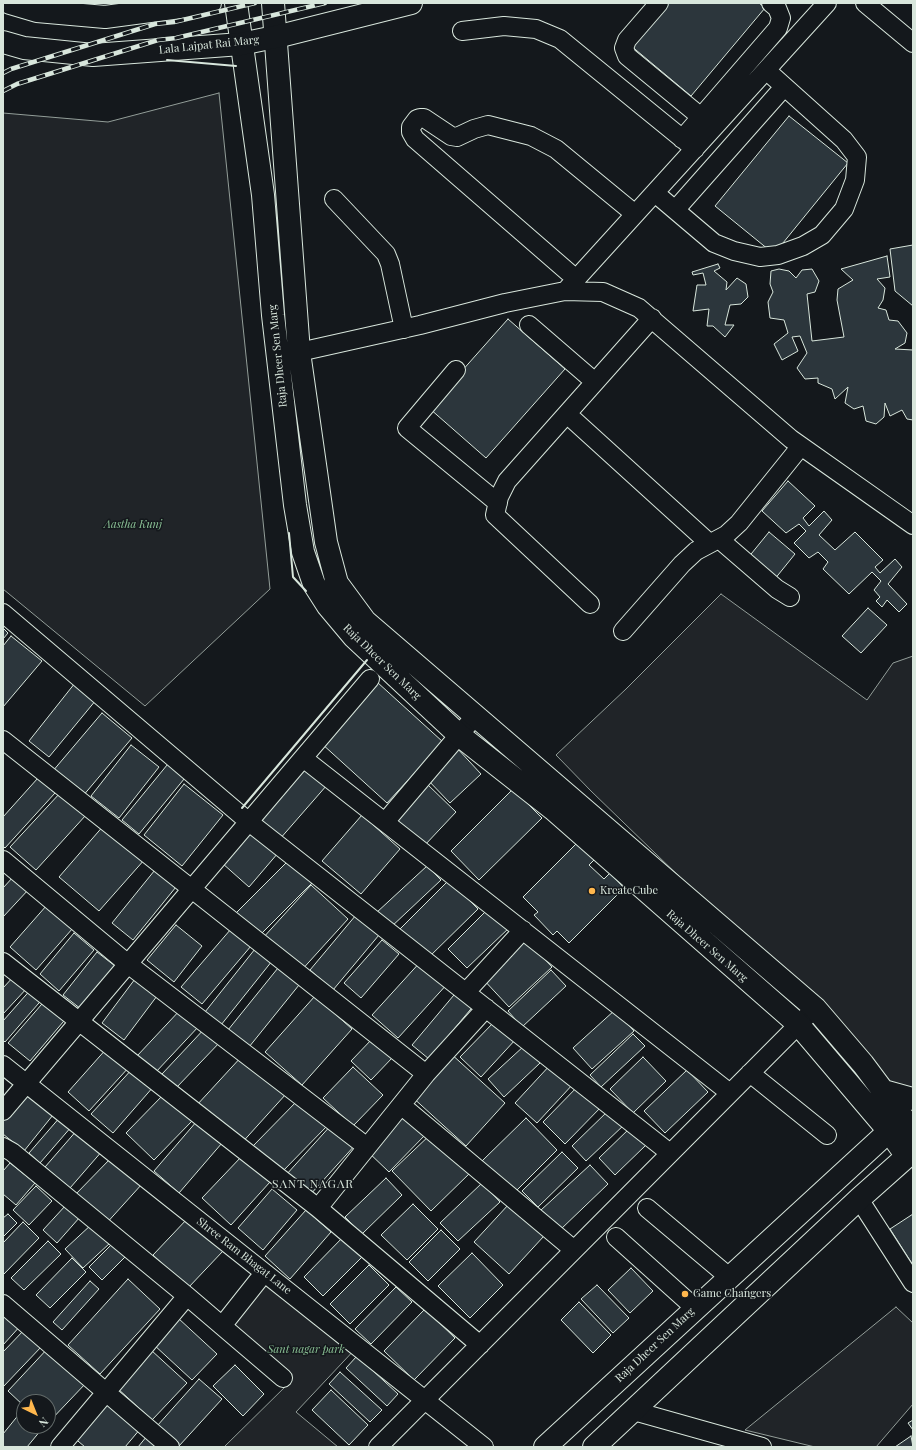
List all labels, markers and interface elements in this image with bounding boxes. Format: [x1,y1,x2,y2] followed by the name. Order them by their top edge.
[158,33,260,57] street label: Lala Lajpat Rai Marg
[266,304,290,408] street label: Raja Dheer Sen Marg
[104,518,162,532] park label: Aastha Kunj
[340,621,424,703] street label: Raja Dheer Sen Marg
[600,884,658,898] place label: KreateCube
[587,886,597,896] marker: KreateCube
[664,907,750,985] street label: Raja Dheer Sen Marg
[272,1177,354,1191] district label: SANT NAGAR
[194,1215,294,1297] street label: Shree Ram Bhagat Lane
[693,1287,771,1301] place label: Game Changers
[680,1289,690,1299] marker: Game Changers
[613,1305,697,1385] street label: Raja Dheer Sen Marg
[267,1343,345,1357] park label: Sant nagar park
[16,1394,56,1434] north arrow
[36,1414,52,1431] text: N

